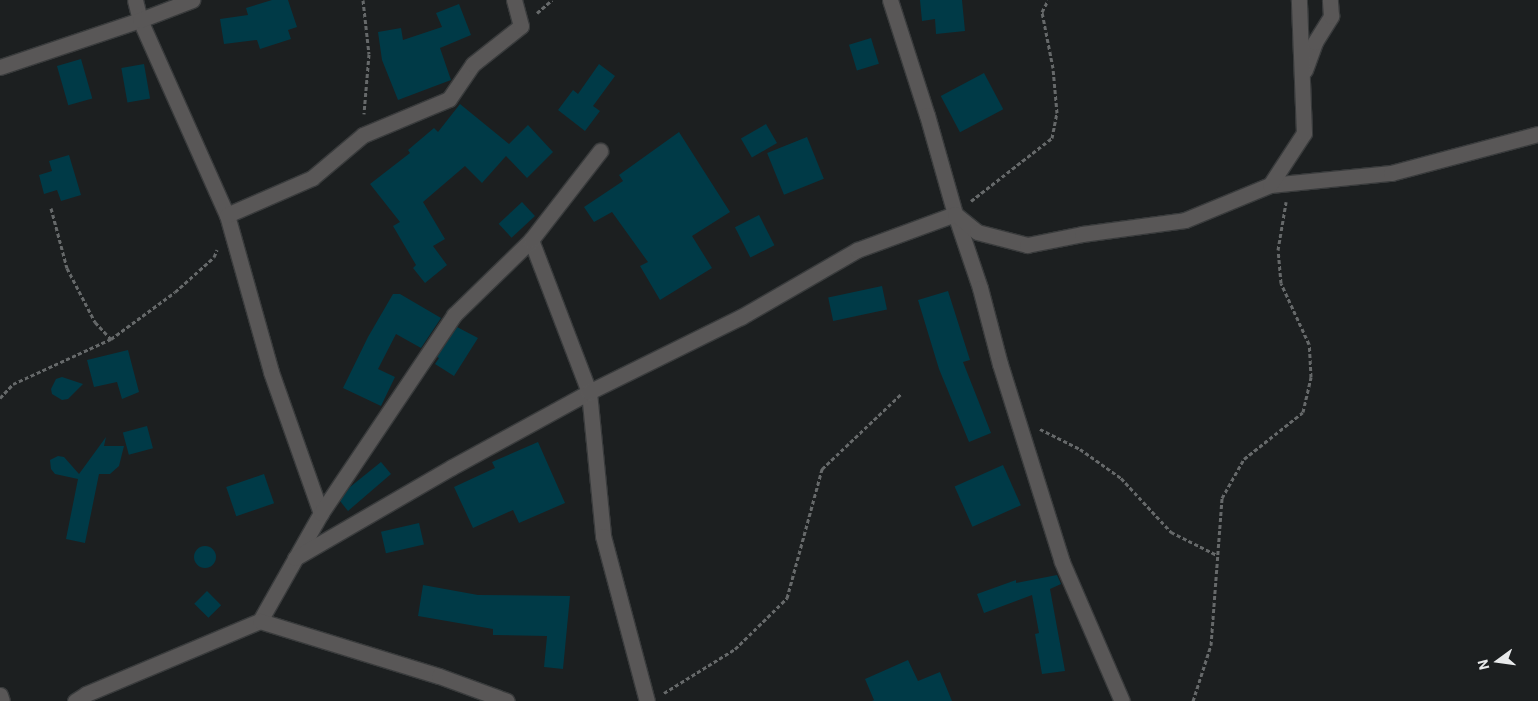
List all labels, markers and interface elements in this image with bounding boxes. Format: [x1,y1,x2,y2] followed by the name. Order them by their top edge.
[1473,636,1523,686] north arrow
[1474,658,1492,671] text: N

